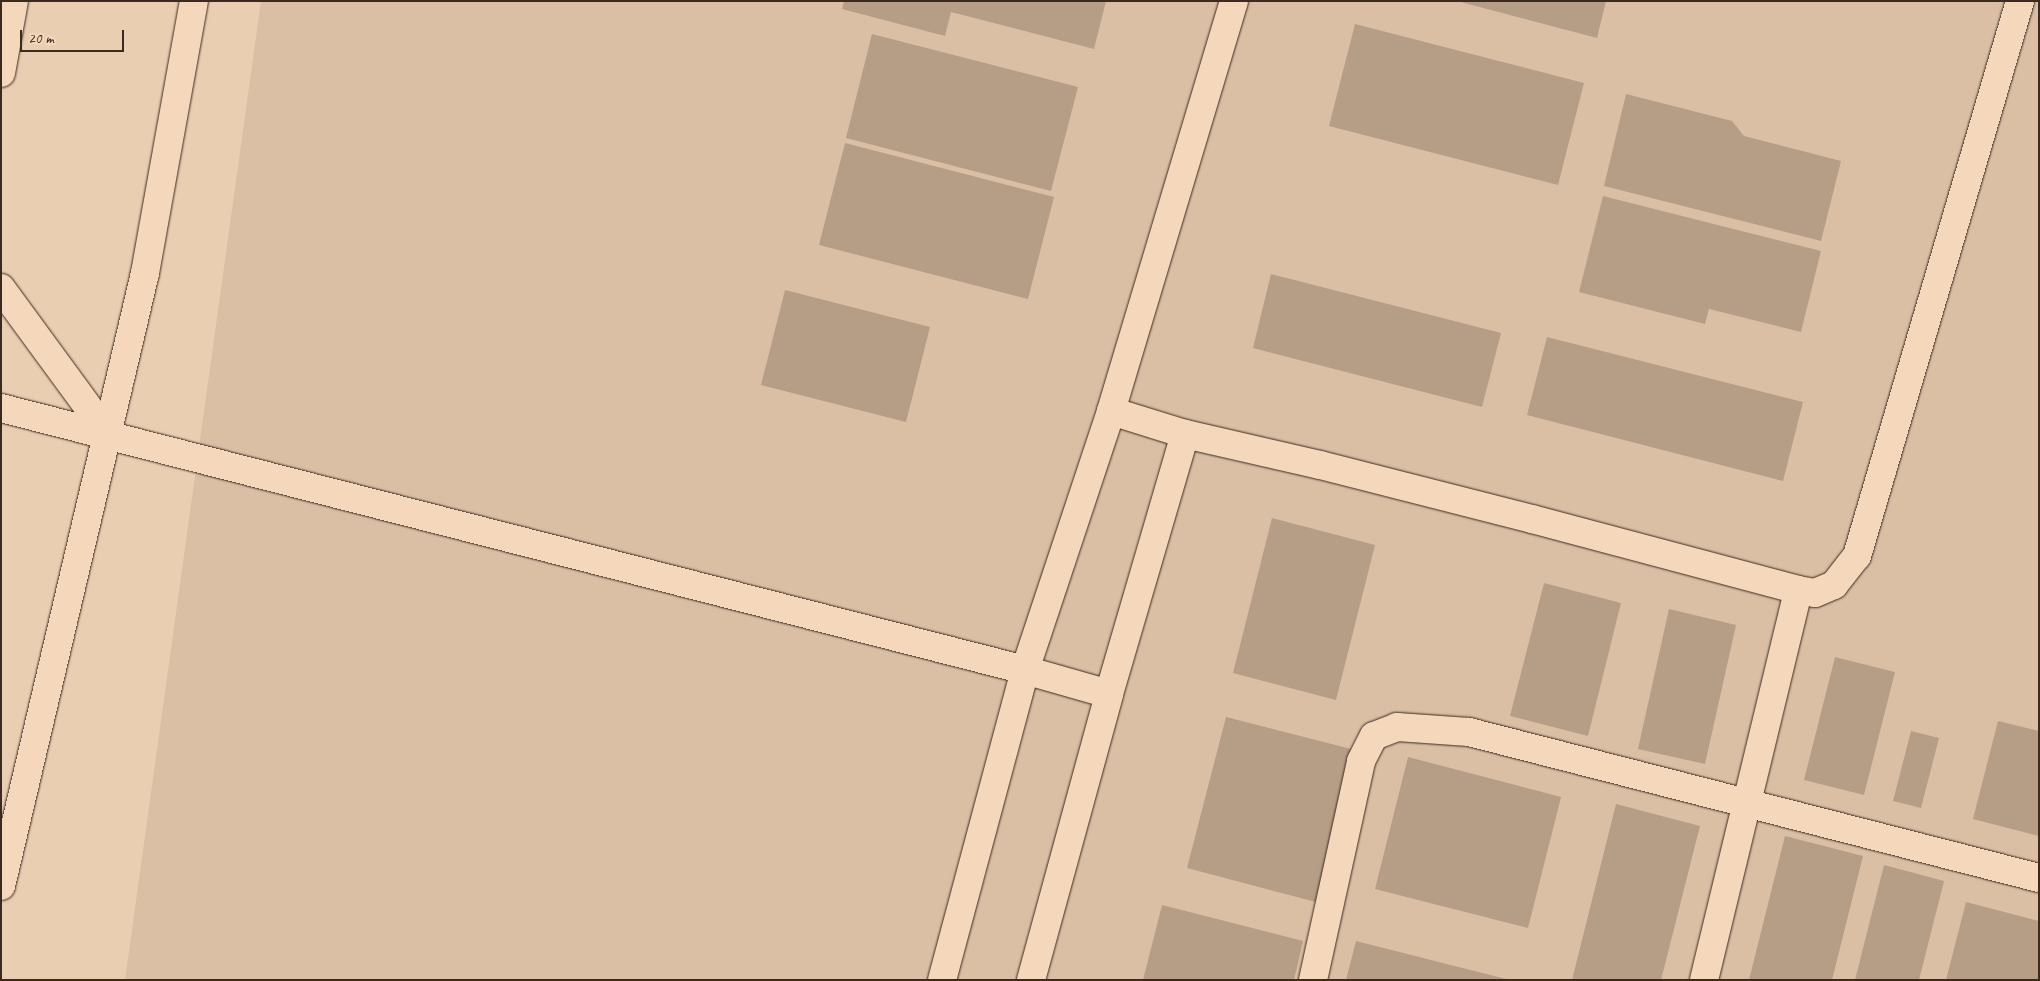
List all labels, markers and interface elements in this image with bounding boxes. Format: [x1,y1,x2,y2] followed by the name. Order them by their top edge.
[22,20,126,52] scale bar
[28,29,54,48] text: 20 m

